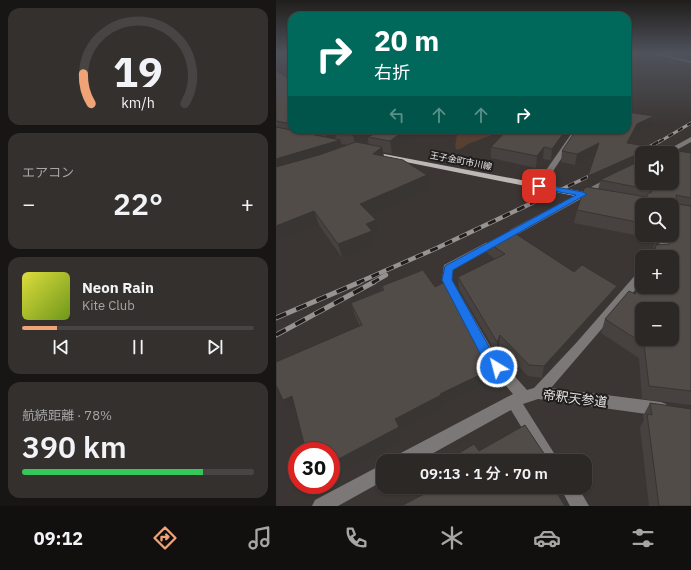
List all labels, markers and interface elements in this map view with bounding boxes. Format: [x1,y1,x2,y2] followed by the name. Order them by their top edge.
[374,22,439,59] text: 20 m
[308,28,360,80] icon: right
[113,44,163,98] text: 19
[374,61,410,84] text: 右折
[121,93,155,112] text: km/h
[386,104,408,126] icon: left
[428,104,450,126] icon: ahead
[470,104,492,126] icon: ahead
[512,104,534,126] icon: right
[635,146,679,346] map controls
[635,146,679,190] button: sound
[429,149,494,172] street label: 王子金町市川線
[22,164,74,181] text: エアコン
[522,169,556,203] pin
[528,175,550,197] icon: arrive
[113,184,163,223] text: 22°
[22,189,35,218] text: −
[241,189,254,218] text: +
[635,198,679,242] button: search
[635,250,679,294] button: +
[82,278,154,297] text: Neon Rain
[82,297,135,314] text: Kite Club
[635,302,679,346] button: −
[50,336,72,358] icon: previous
[127,336,149,358] icon: pause
[204,336,226,358] icon: next
[476,346,518,388] position arrow
[542,386,608,411] street label: 帝釈天参道
[22,407,112,424] text: 航続距離 · 78%
[22,427,127,466] text: 390 km
[288,442,340,494] speed limit sign: 30
[420,464,548,483] text: 09:13 · 1 分 · 70 m
[151,524,179,552] icon: directions
[246,524,274,552] icon: music
[342,524,370,552] icon: phone
[438,524,466,552] icon: climate
[533,524,561,552] icon: car
[629,524,657,552] icon: filters
[34,527,83,550] text: 09:12

